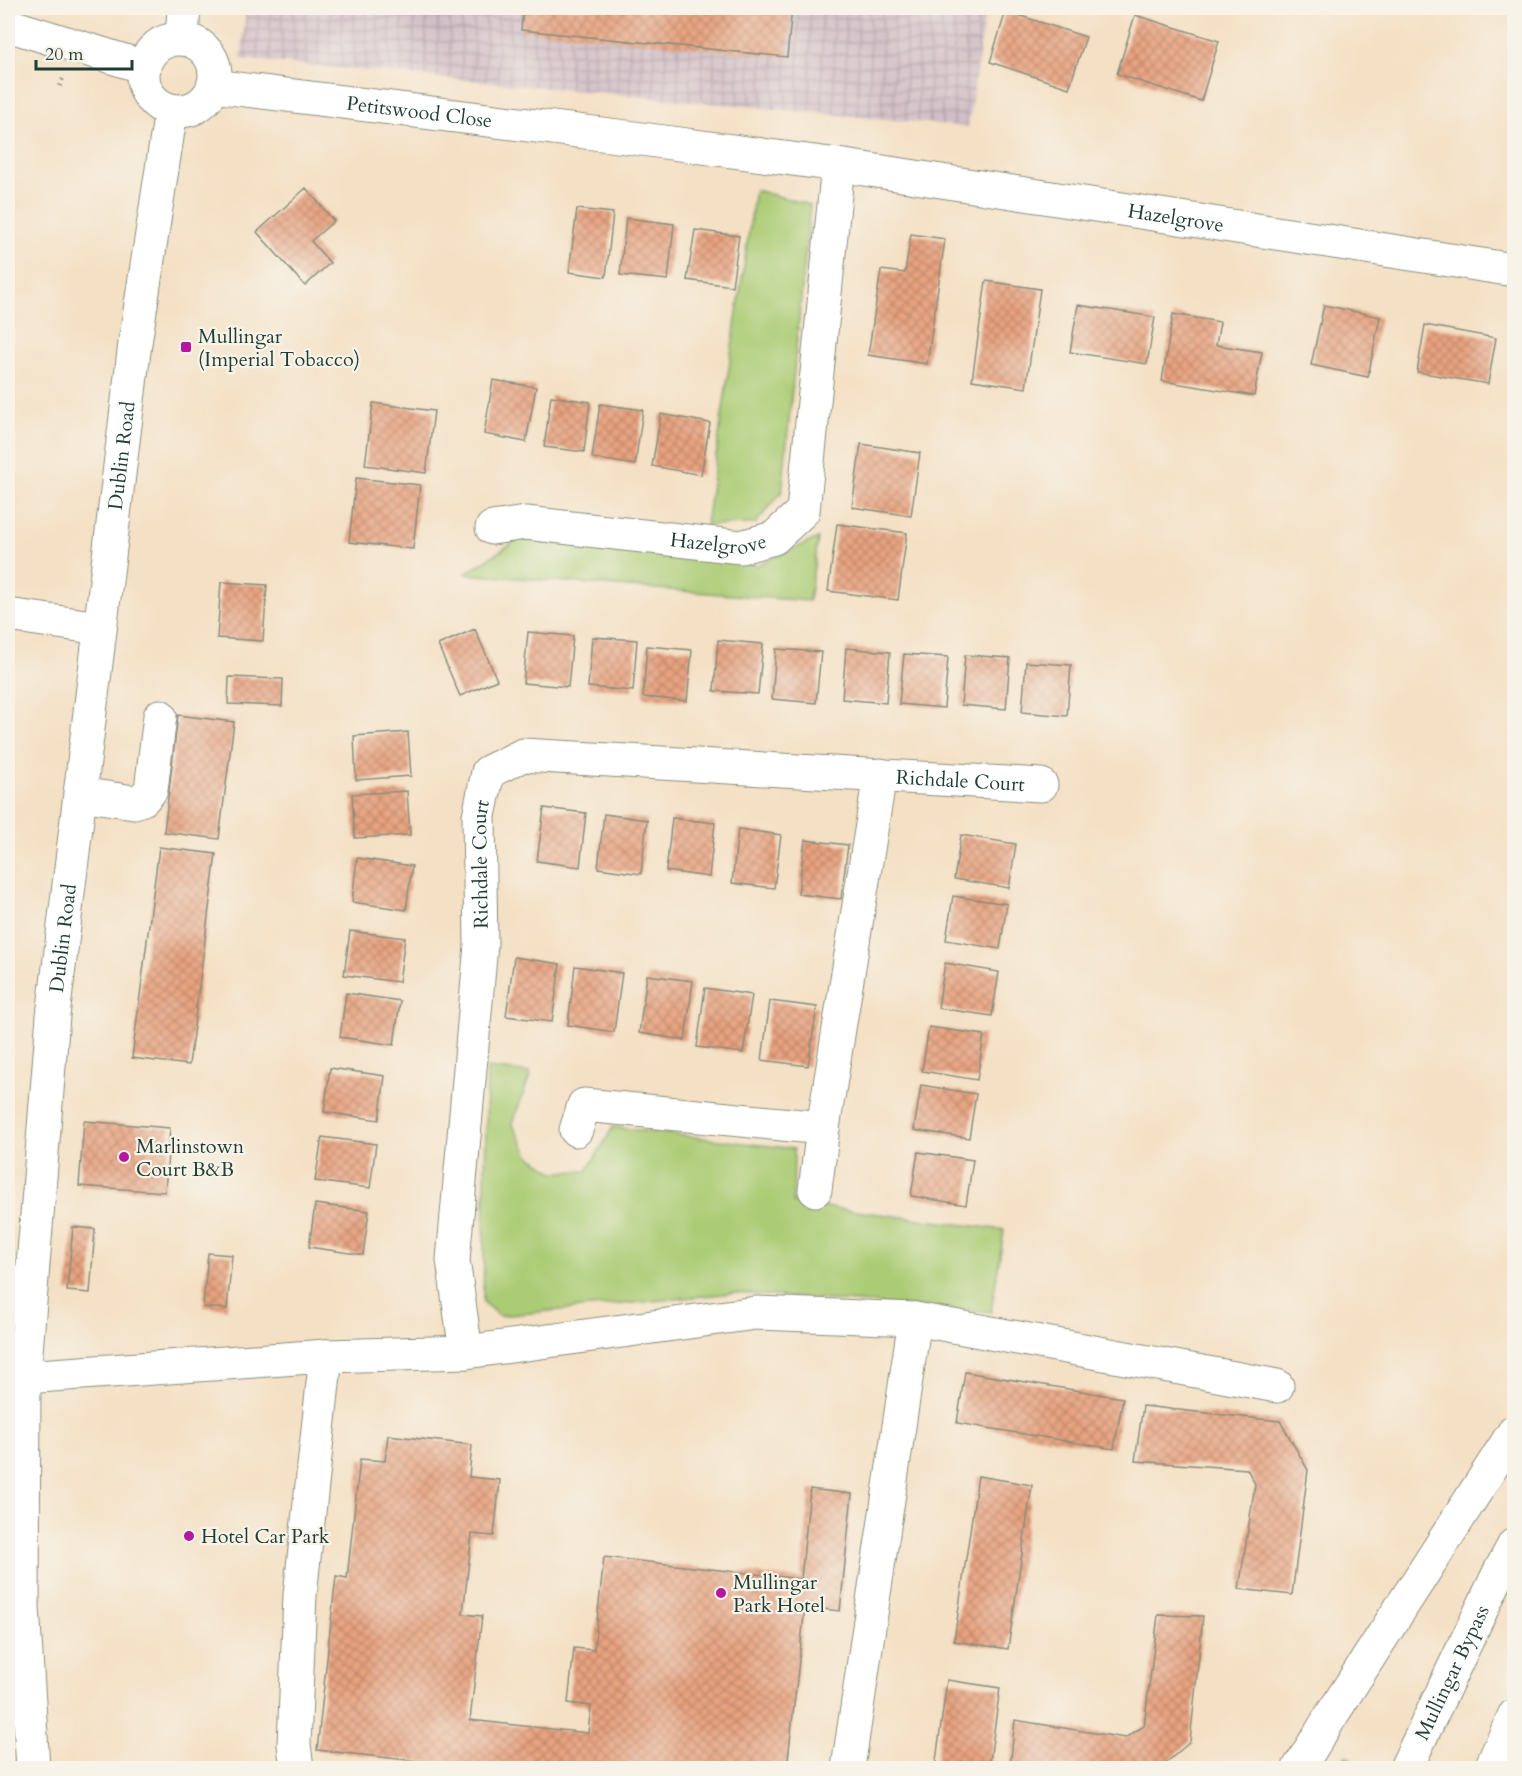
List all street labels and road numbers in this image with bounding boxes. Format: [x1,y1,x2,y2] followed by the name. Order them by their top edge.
[345,90,494,134] street label: Petitswood Close
[1126,197,1226,239] street label: Hazelgrove
[102,399,142,512] street label: Dublin Road
[669,526,770,562] street label: Hazelgrove
[895,764,1026,798] street label: Richdale Court
[466,797,496,929] street label: Richdale Court
[43,882,83,994] street label: Dublin Road
[1408,1601,1496,1744] street label: Mullingar Bypass

